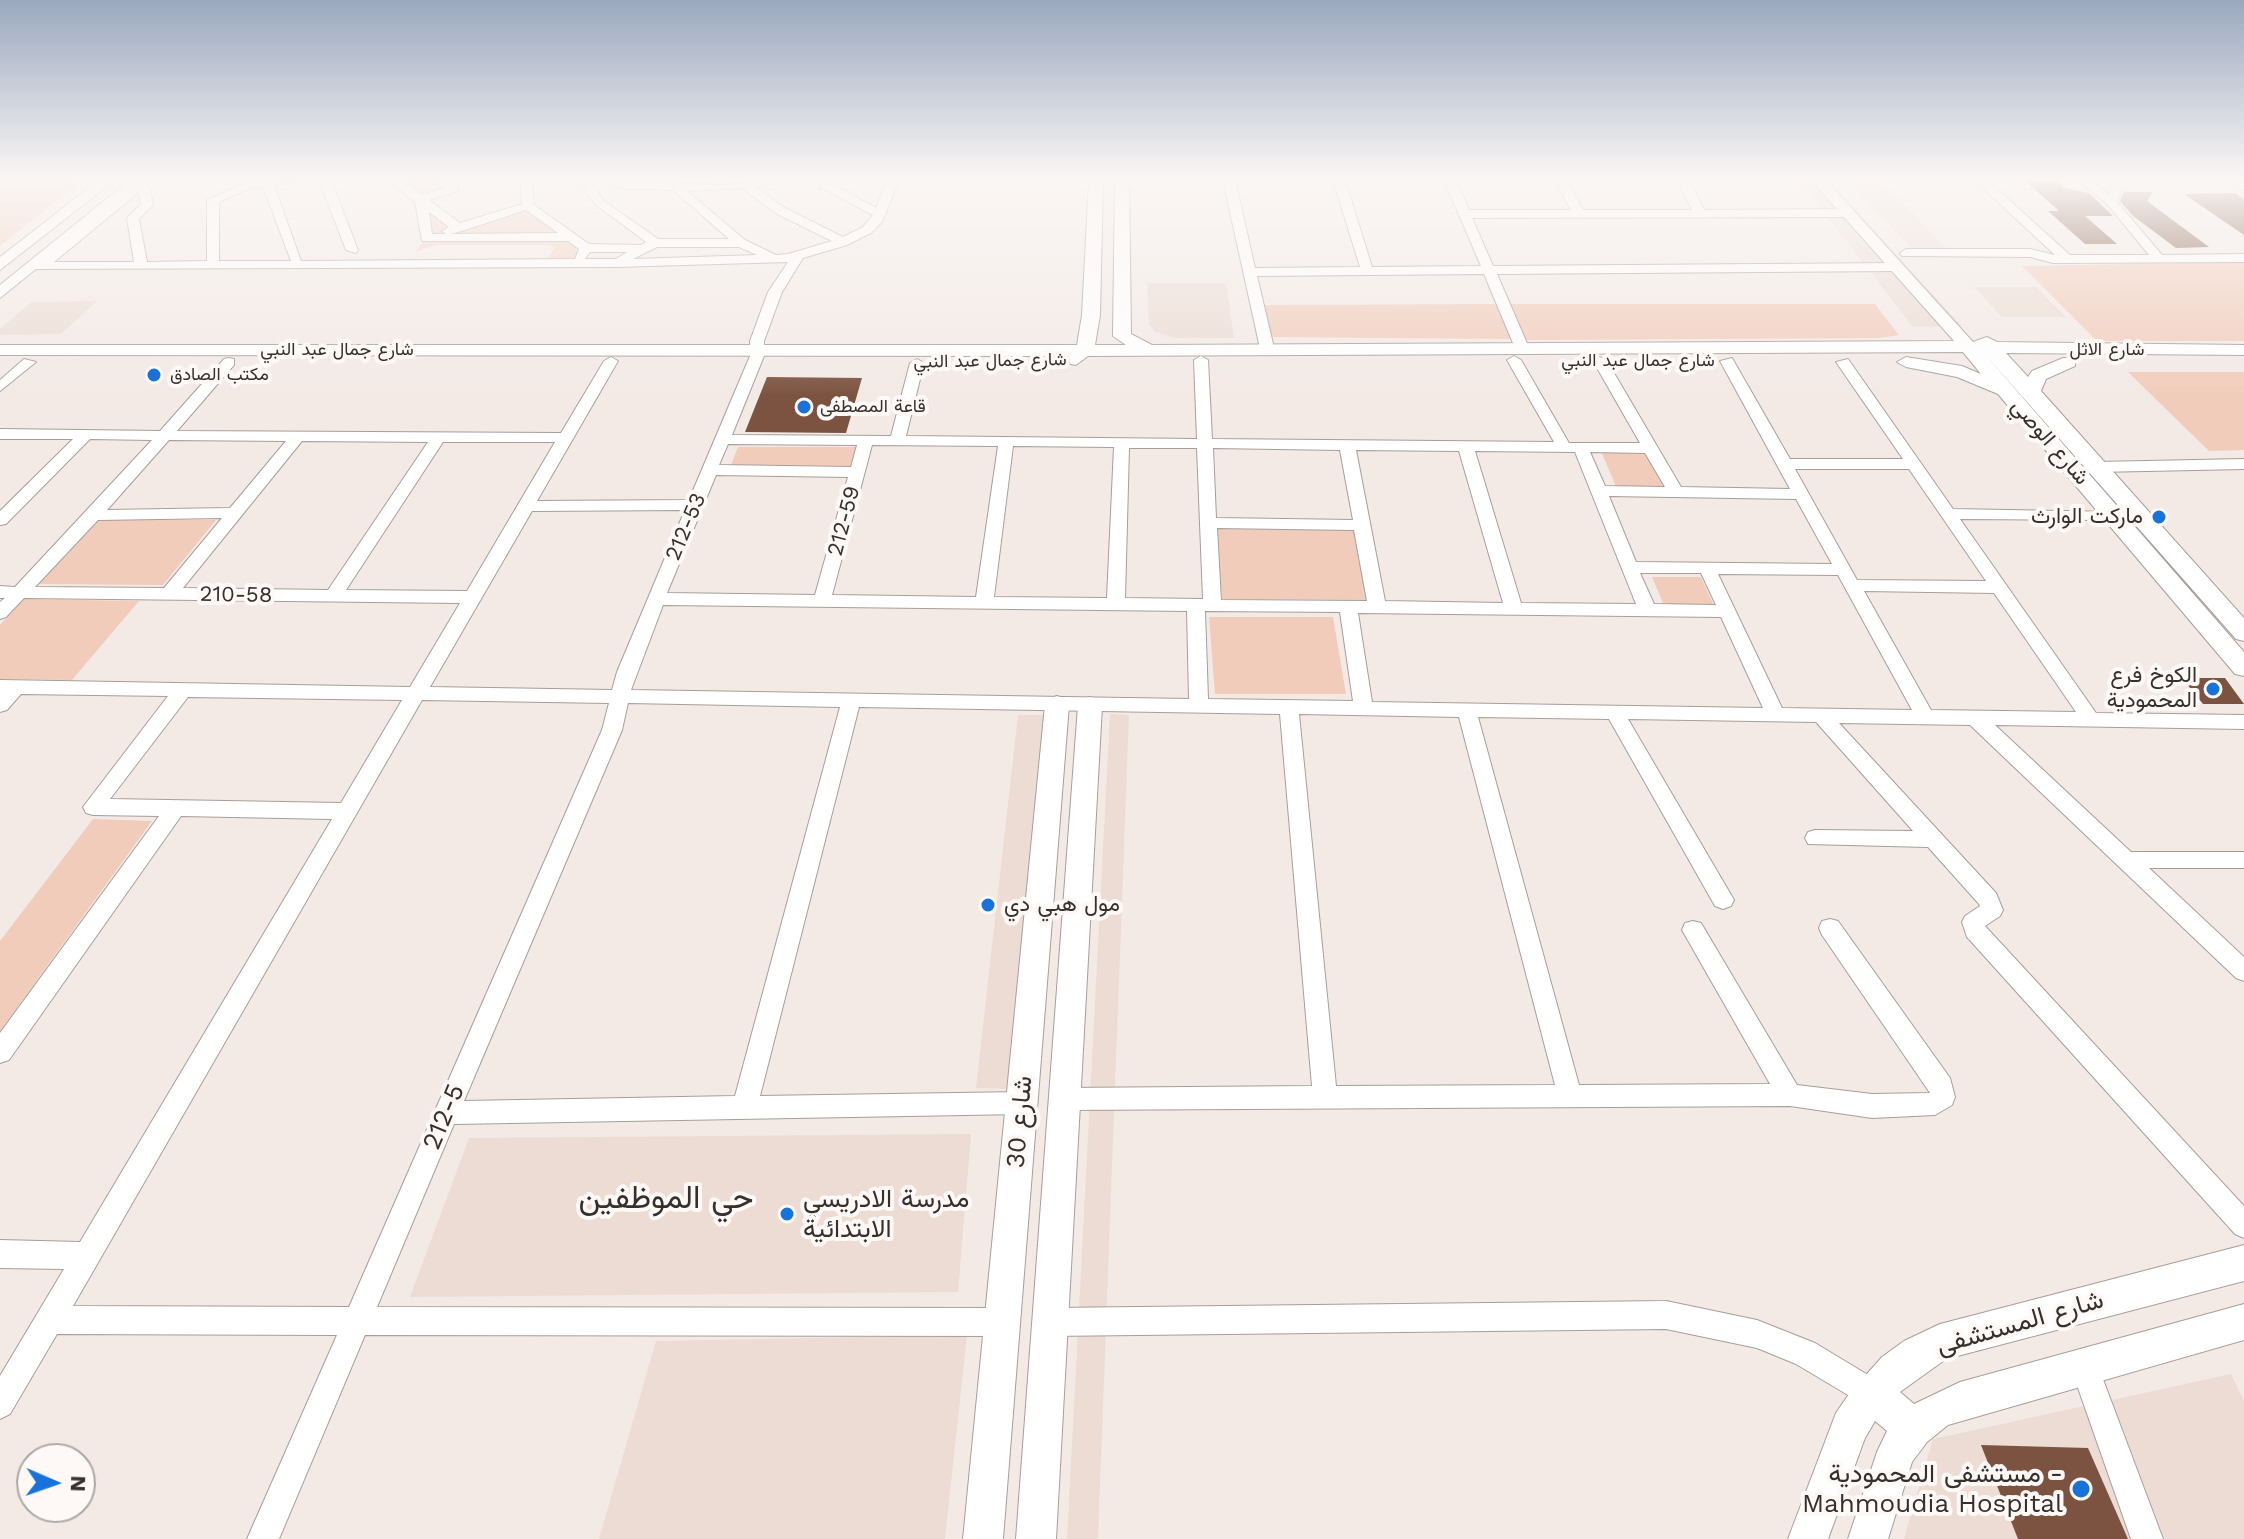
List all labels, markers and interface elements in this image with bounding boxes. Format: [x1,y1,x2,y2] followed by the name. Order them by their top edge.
[260,339,414,361] street label: شارع جمال عبد النبي
[2070,339,2144,361] street label: شارع الاثل
[913,349,1067,373] street label: شارع جمال عبد النبي
[1561,350,1715,372] street label: شارع جمال عبد النبي
[170,364,269,386] place label: مكتب الصادق
[145,366,163,384] marker: مكتب الصادق
[2005,393,2095,491] street label: شارع الوصي
[820,396,926,418] place label: قاعة المصطفى
[795,398,813,416] marker: قاعة المصطفى
[822,483,866,559] street label: 212-59
[660,489,712,565] street label: 212-53
[2031,504,2143,530] place label: ماركت الوارث
[2150,508,2168,526] marker: ماركت الوارث
[199,581,273,609] street label: 210-58
[2107,663,2197,714] place label: الكوخ فرع المحمودية
[2204,680,2222,698] marker: الكوخ فرع المحمودية
[1004,892,1120,918] place label: مول هبي دي
[979,896,997,914] marker: مول هبي دي
[1000,1075,1040,1169] street label: شارع 30
[416,1079,472,1155] street label: 212-5
[579,1180,753,1218] district label: حي الموظفين
[803,1183,969,1244] place label: مدرسة الادريسي الابتدائية
[778,1205,796,1223] marker: مدرسة الادريسي الابتدائية
[1933,1284,2107,1362] street label: شارع المستشفى
[16,1443,96,1523] north arrow
[1802,1458,2063,1520] place label: مستشفى المحمودية - Mahmoudia Hospital
[66,1475,91,1492] text: N
[2070,1478,2092,1500] marker: مستشفى المحمودية - Mahmoudia Hospital

